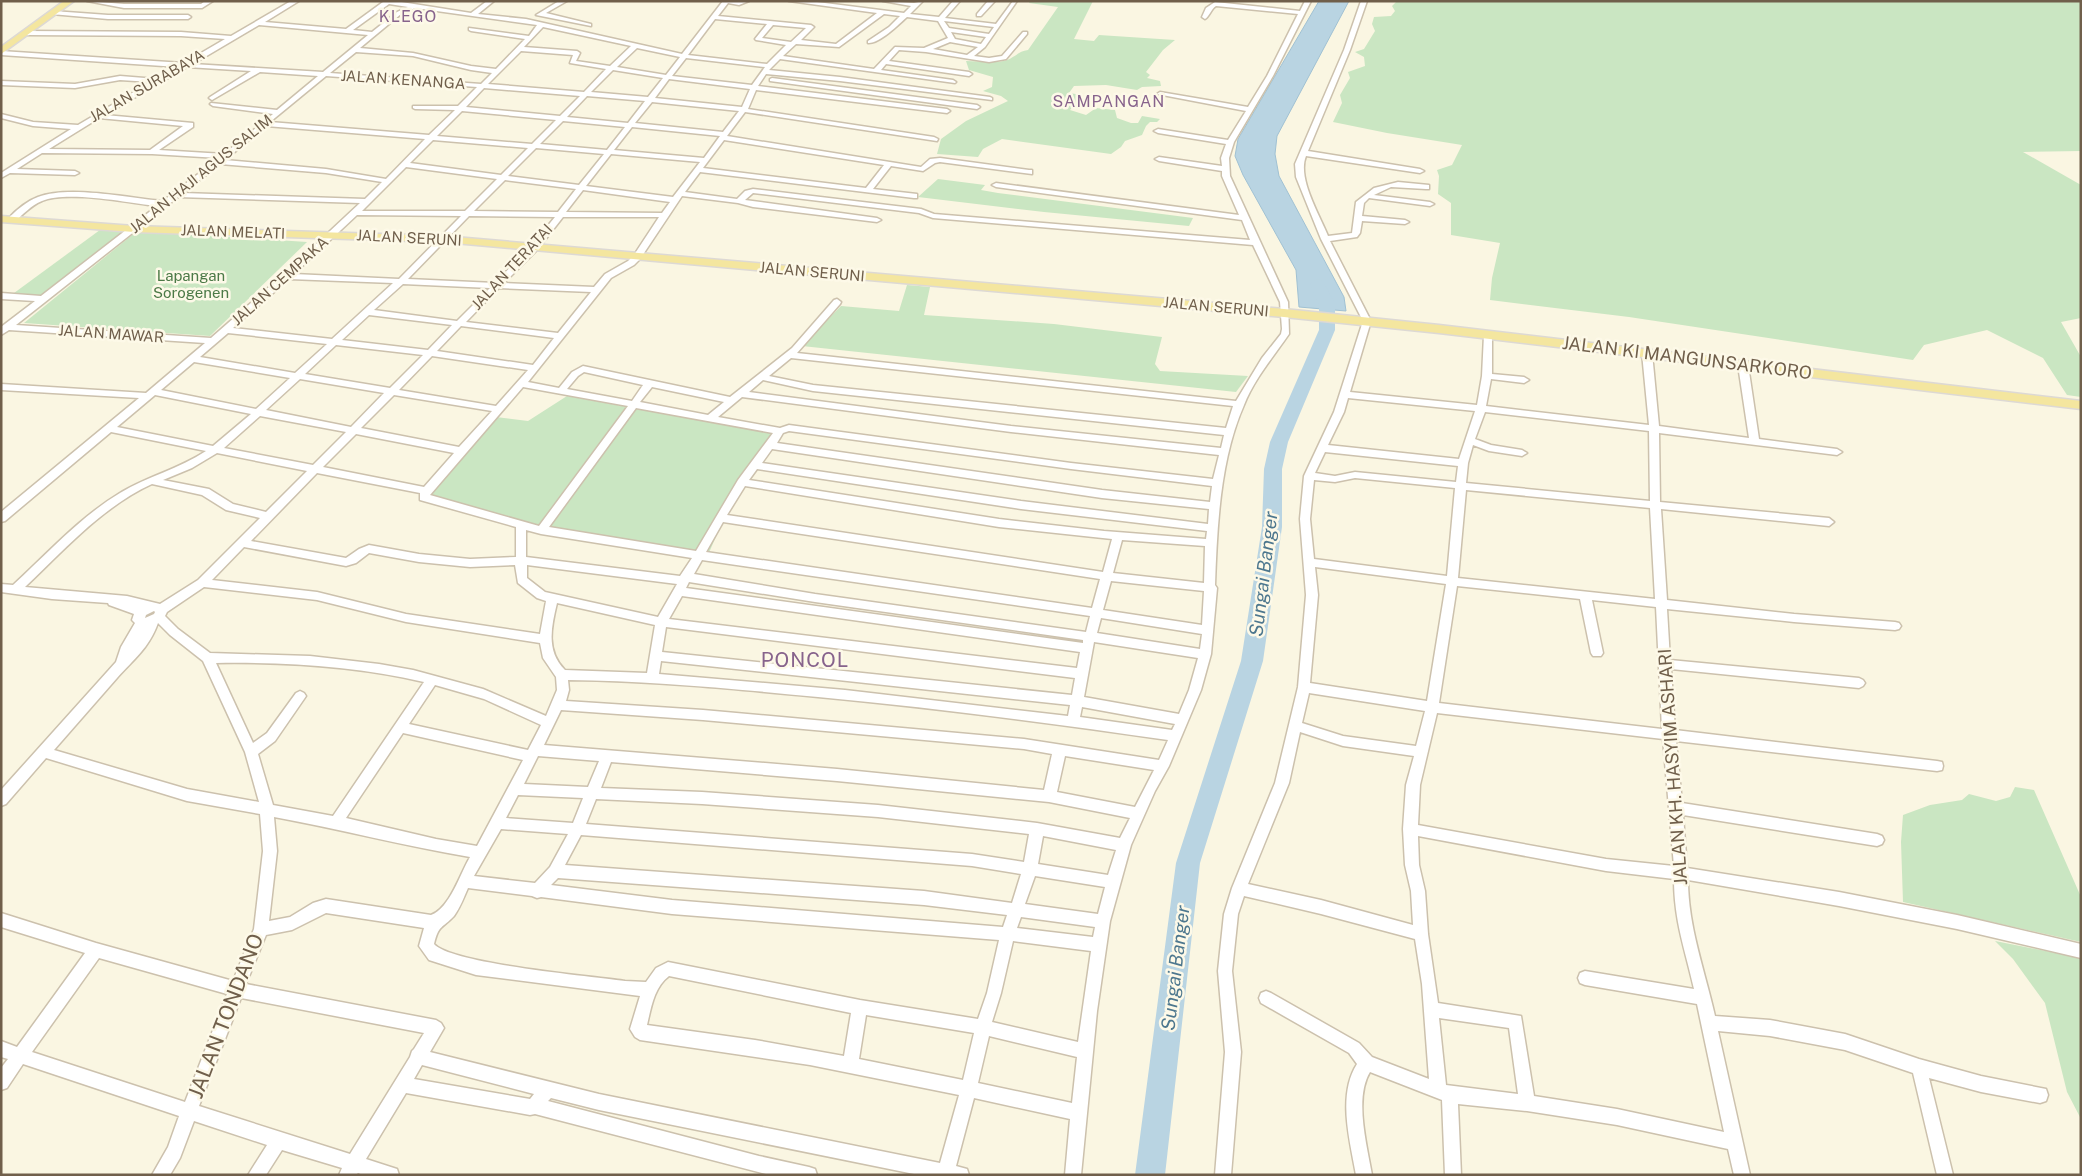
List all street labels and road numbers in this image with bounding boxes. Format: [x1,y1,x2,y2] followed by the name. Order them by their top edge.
[86,46,208,125] street label: JALAN SURABAYA
[340,67,466,92] street label: JALAN KENANGA
[126,111,275,236] street label: JALAN HAJI AGUS SALIM
[468,220,556,313] street label: JALAN TERATAI
[181,221,286,242] street label: JALAN MELATI
[356,226,462,249] street label: JALAN SERUNI
[228,233,332,328] street label: JALAN CEMPAKA
[759,258,865,285] street label: JALAN SERUNI
[1163,293,1269,320] street label: JALAN SERUNI
[58,321,165,346] street label: JALAN MAWAR
[1561,332,1813,383] street label: JALAN KI MANGUNSARKORO
[1654,648,1691,886] street label: JALAN KH. HASYIM ASHARI
[183,930,268,1102] street label: JALAN TONDANO

